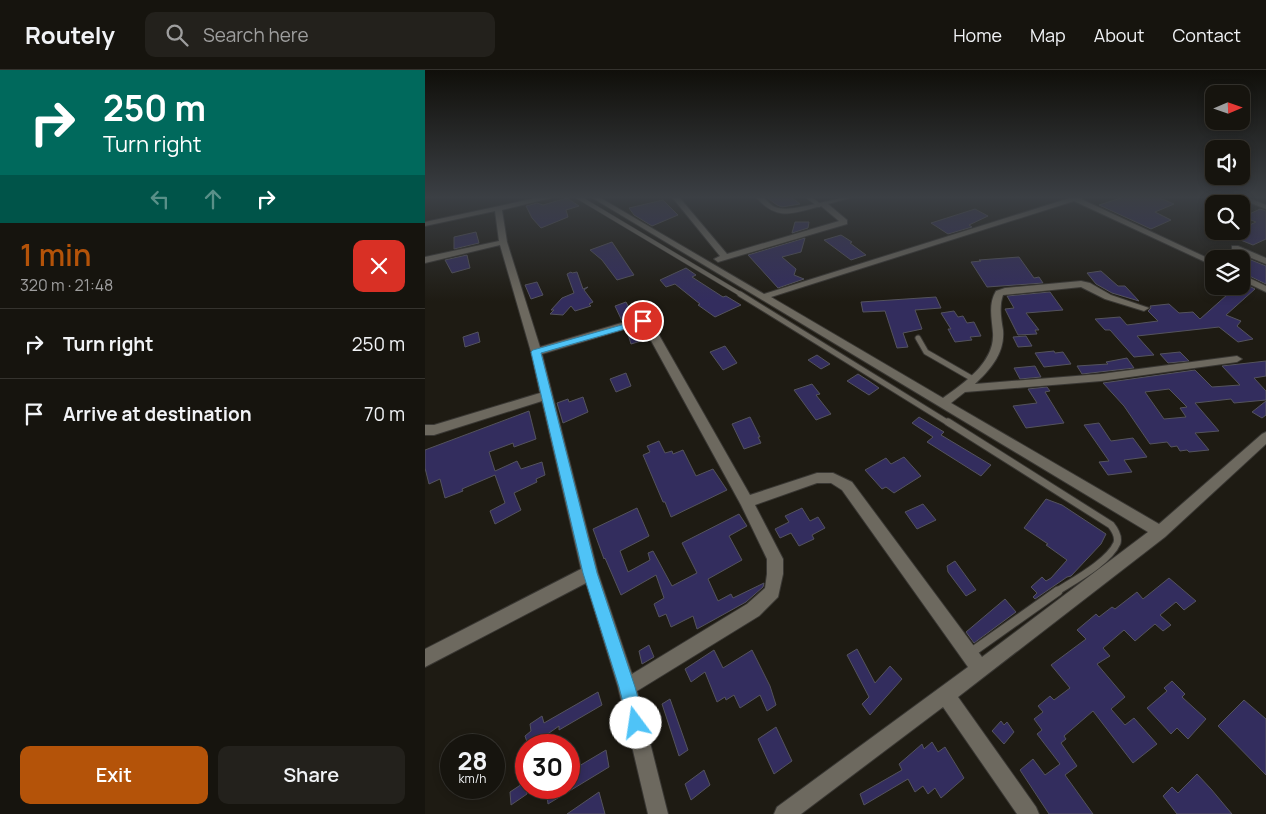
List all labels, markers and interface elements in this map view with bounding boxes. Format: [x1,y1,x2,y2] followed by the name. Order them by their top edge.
[145,12,495,57] search box
[25,18,115,51] text: Routely
[163,21,191,49] icon: search
[203,22,309,48] text: Search here
[953,23,1002,47] text: Home
[1030,23,1066,47] text: Map
[1094,23,1144,47] text: About
[1172,23,1241,47] text: Contact
[103,84,206,132] text: 250 m
[1205,85,1250,130] north arrow
[1205,85,1250,295] map controls
[20,90,85,155] icon: right
[103,129,201,159] text: Turn right
[1205,140,1250,185] button: sound
[146,185,174,213] icon: left
[199,185,227,213] icon: ahead
[252,185,280,213] icon: right
[1205,195,1250,240] button: search
[20,234,92,275] text: 1 min
[353,240,405,292] button: close
[1205,250,1250,295] button: layers
[20,274,113,296] text: 320 m · 21:48
[622,300,664,342] pin
[629,307,657,335] icon: arrive
[20,330,48,358] icon: right
[63,331,153,357] text: Turn right
[352,331,405,357] text: 250 m
[20,400,48,428] icon: arrive
[63,401,252,427] text: Arrive at destination
[364,401,405,427] text: 70 m
[609,696,661,748] position arrow
[515,734,580,799] speed limit sign: 30
[457,743,488,778] text: 28
[20,746,208,804] button: Exit
[218,746,405,804] button: Share
[459,770,486,787] text: km/h

